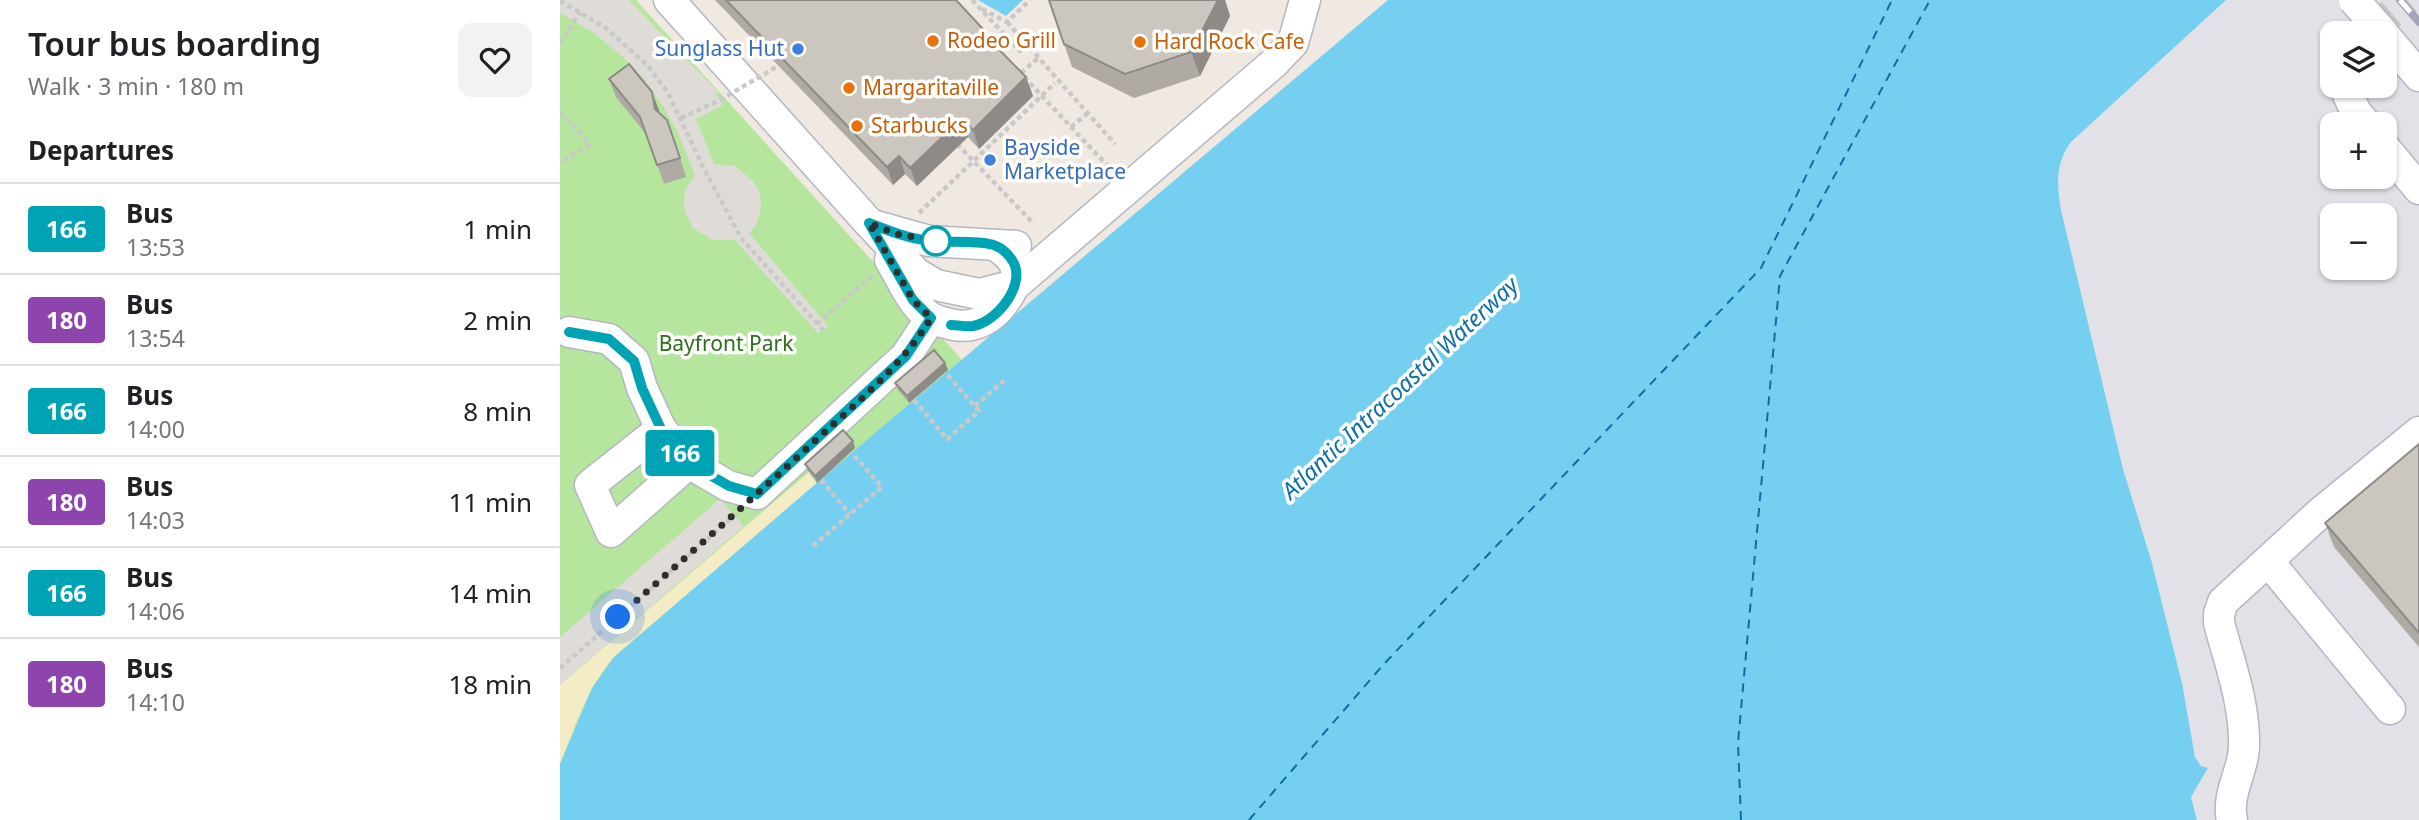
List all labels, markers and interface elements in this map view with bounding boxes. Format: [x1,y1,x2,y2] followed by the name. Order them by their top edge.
[28,21,321,66] text: Tour bus boarding
[2320,21,2397,280] map controls
[2320,21,2397,98] button: layers
[458,23,532,97] button: heart
[947,26,1056,54] place label: Rodeo Grill
[1154,27,1305,55] place label: Hard Rock Cafe
[925,33,941,49] marker: Rodeo Grill
[655,34,784,62] place label: Sunglass Hut
[1132,34,1148,50] marker: Hard Rock Cafe
[790,41,806,57] marker: Sunglass Hut
[28,70,244,102] text: Walk · 3 min · 180 m
[863,73,999,101] place label: Margaritaville
[841,80,857,96] marker: Margaritaville
[871,111,968,139] place label: Starbucks
[2320,112,2397,189] button: +
[849,118,865,134] marker: Starbucks
[28,132,174,168] text: Departures
[1004,133,1126,185] place label: Bayside Marketplace
[982,152,998,168] marker: Bayside Marketplace
[126,195,173,231] text: Bus
[2320,203,2397,280] button: −
[463,211,532,247] text: 1 min
[46,212,87,245] text: 166
[921,226,951,256] unlabelled marker
[126,231,185,263] text: 13:53
[1272,268,1526,507] water label: Atlantic Intracoastal Waterway
[126,286,173,322] text: Bus
[463,302,532,338] text: 2 min
[46,303,87,336] text: 180
[126,322,185,354] text: 13:54
[659,329,794,357] park label: Bayfront Park
[126,377,173,413] text: Bus
[463,393,532,429] text: 8 min
[46,394,87,427] text: 166
[126,413,185,445] text: 14:00
[640,430,720,476] line badge: 166
[659,436,701,469] text: 166
[126,468,173,504] text: Bus
[448,484,532,520] text: 11 min
[46,485,87,518] text: 180
[126,504,185,536] text: 14:03
[126,559,173,595] text: Bus
[448,575,532,611] text: 14 min
[46,576,87,609] text: 166
[126,595,185,627] text: 14:06
[600,599,635,634] your location
[126,650,173,686] text: Bus
[448,666,532,702] text: 18 min
[46,667,87,700] text: 180
[126,686,185,718] text: 14:10

